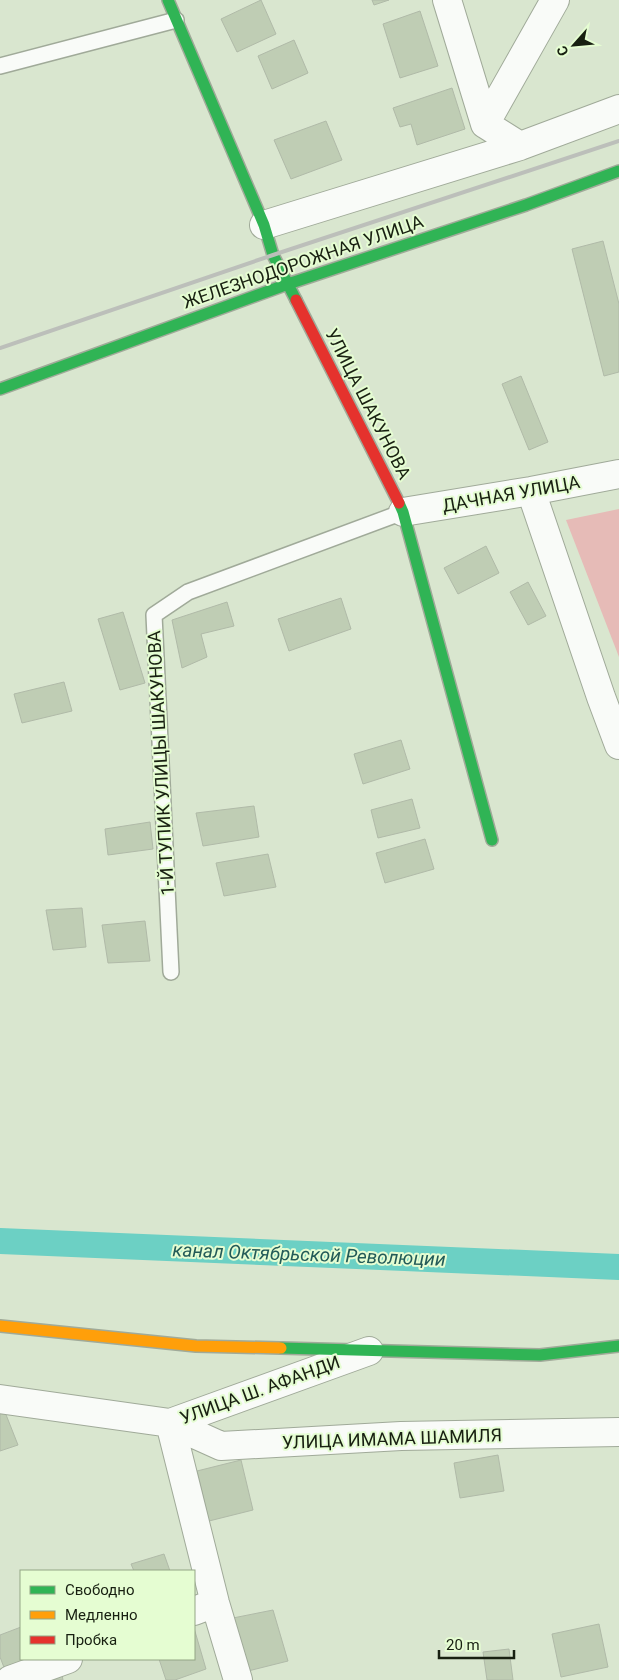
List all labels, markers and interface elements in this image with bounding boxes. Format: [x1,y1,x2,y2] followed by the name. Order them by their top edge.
[549,20,599,70] north arrow
[553,43,572,59] text: С
[180,210,426,313] street label: ЖЕЛЕЗНОДОРОЖНАЯ УЛИЦА
[321,325,416,483] street label: УЛИЦА ШАКУНОВА
[440,471,582,516] street label: ДАЧНАЯ УЛИЦА
[143,630,178,896] street label: 1-Й ТУПИК УЛИЦЫ ШАКУНОВА
[172,1238,446,1271] water label: канал Октябрьской Революции
[177,1351,343,1428] street label: УЛИЦА Ш. АФАНДИ
[282,1424,502,1453] street label: УЛИЦА ИМАМА ШАМИЛЯ
[20,1570,195,1660] legend
[65,1581,134,1599] text: Свободно
[65,1606,138,1624] text: Медленно
[439,1628,514,1660] scale bar
[65,1631,117,1649] text: Пробка
[446,1636,480,1654] text: 20 m

